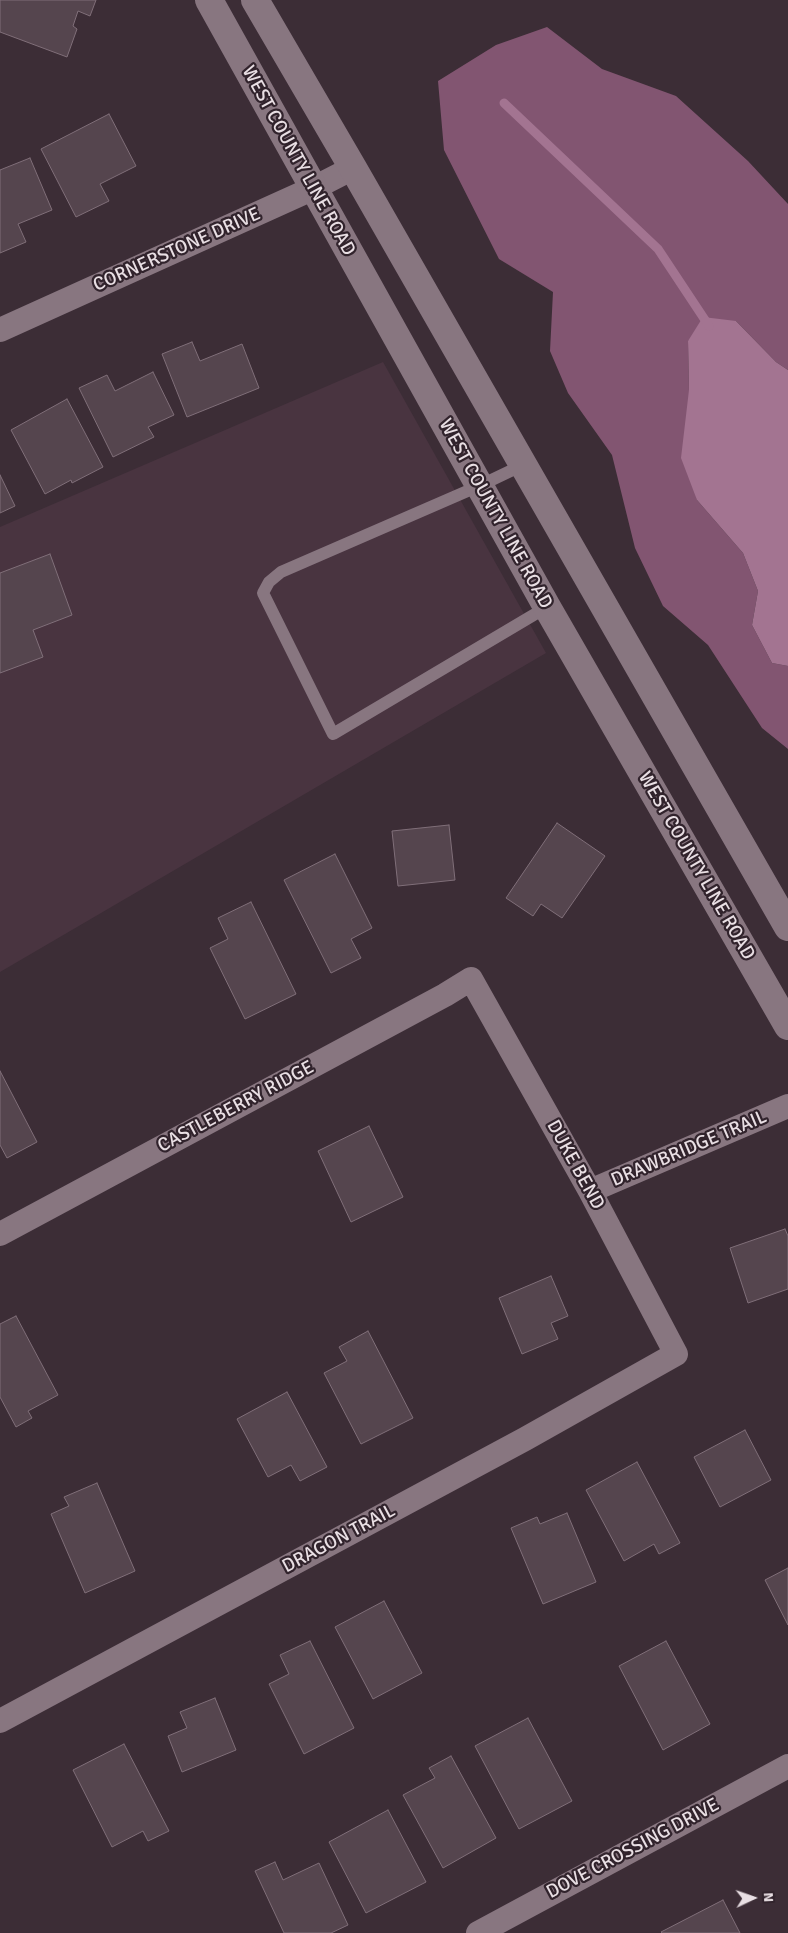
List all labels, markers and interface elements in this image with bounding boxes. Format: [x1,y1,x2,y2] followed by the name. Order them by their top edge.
[236,62,360,260] street label: WEST COUNTY LINE ROAD
[90,203,264,297] street label: CORNERSTONE DRIVE
[433,415,557,613] street label: WEST COUNTY LINE ROAD
[633,768,759,964] street label: WEST COUNTY LINE ROAD
[154,1056,318,1158] street label: CASTLEBERRY RIDGE
[608,1106,770,1192] street label: DRAWBRIDGE TRAIL
[541,1116,609,1214] street label: DUKE BEND
[279,1500,399,1578] street label: DRAGON TRAIL
[543,1794,723,1904] street label: DOVE CROSSING DRIVE
[728,1873,778,1923] north arrow
[760,1892,777,1903] text: N

